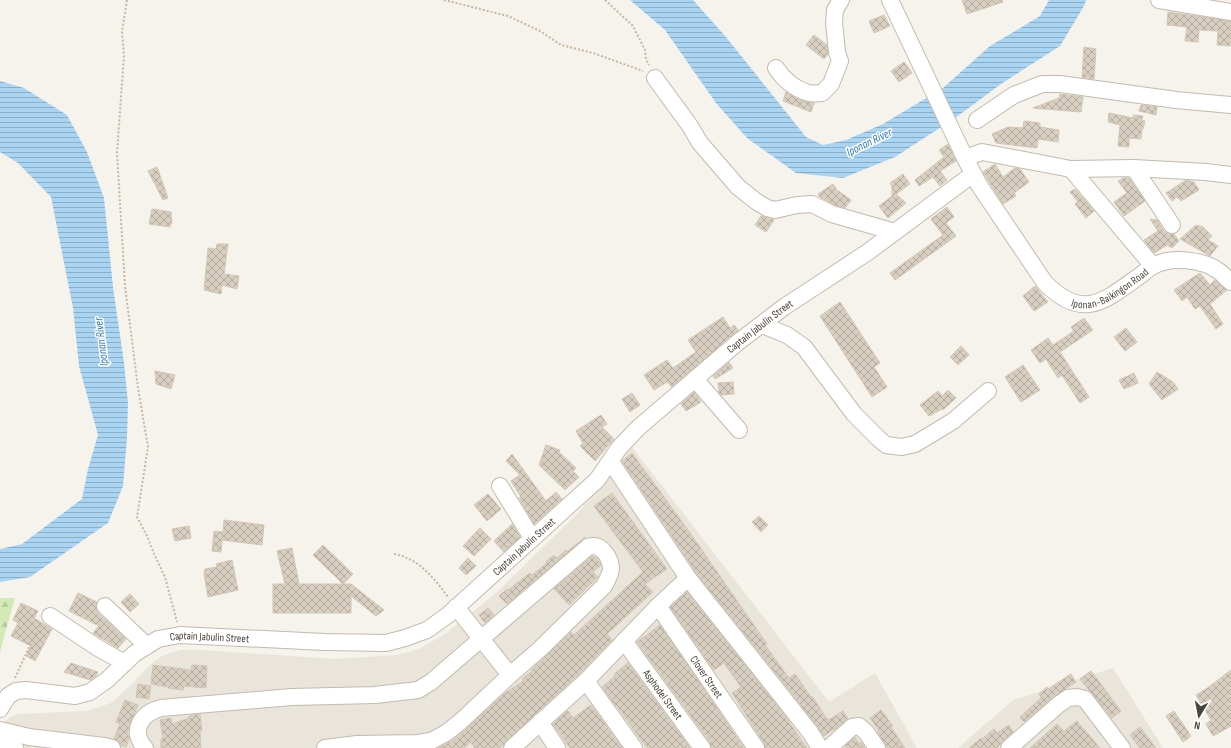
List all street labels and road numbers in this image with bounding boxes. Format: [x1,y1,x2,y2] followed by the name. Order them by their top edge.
[1069,265,1151,311] street label: Iponan-Baikingon Road
[724,297,796,356] street label: Captain Jabulin Street
[490,515,559,578] street label: Captain Jabulin Street
[169,629,250,645] street label: Captain Jabulin Street
[687,653,726,701] street label: Clover Street
[639,666,685,723] street label: Asphodel Street

